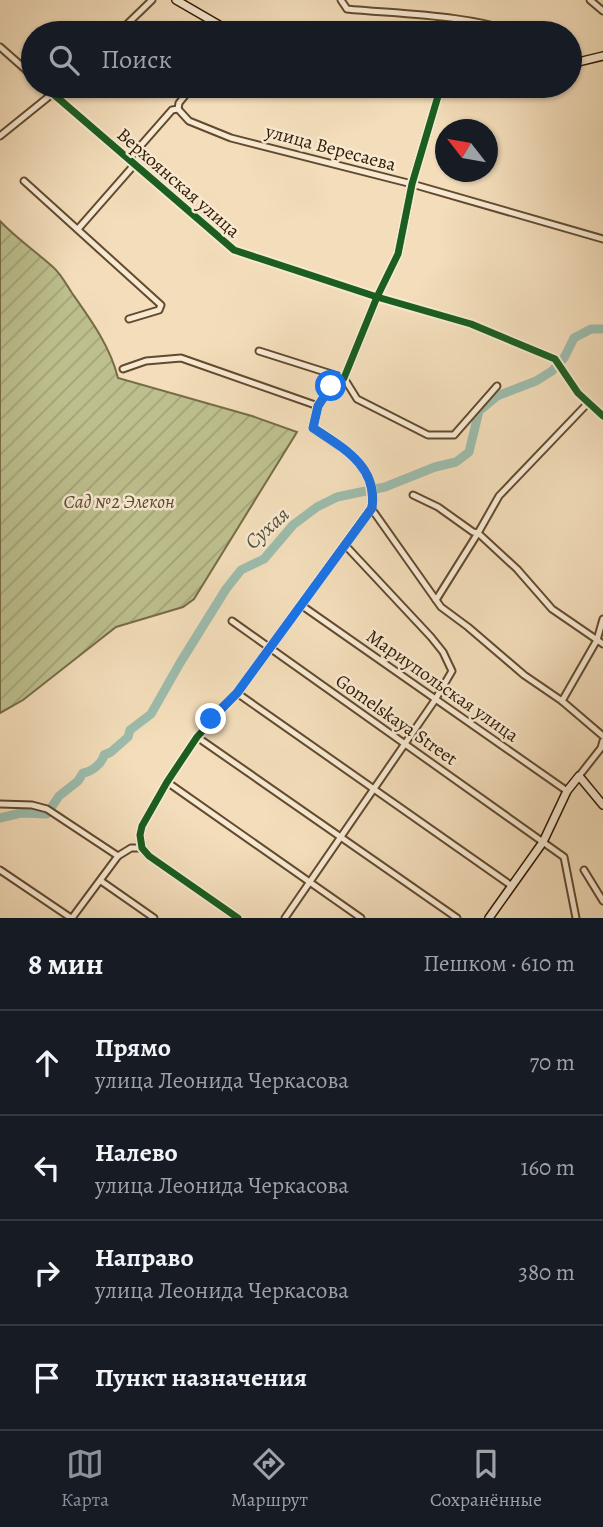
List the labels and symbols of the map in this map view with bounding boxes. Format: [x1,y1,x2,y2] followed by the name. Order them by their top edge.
[262,118,399,178] street label: улица Вересаева
[435,119,498,182] north arrow
[111,122,246,244] street label: Верхоянская улица
[315,370,346,401] route start
[63,489,175,515] park label: Сад №2 Элекон
[239,501,295,555] water label: Сухая
[361,623,524,748] street label: Мариупольская улица
[330,668,463,772] street label: Gomelskaya Street
[195,703,226,734] route end

